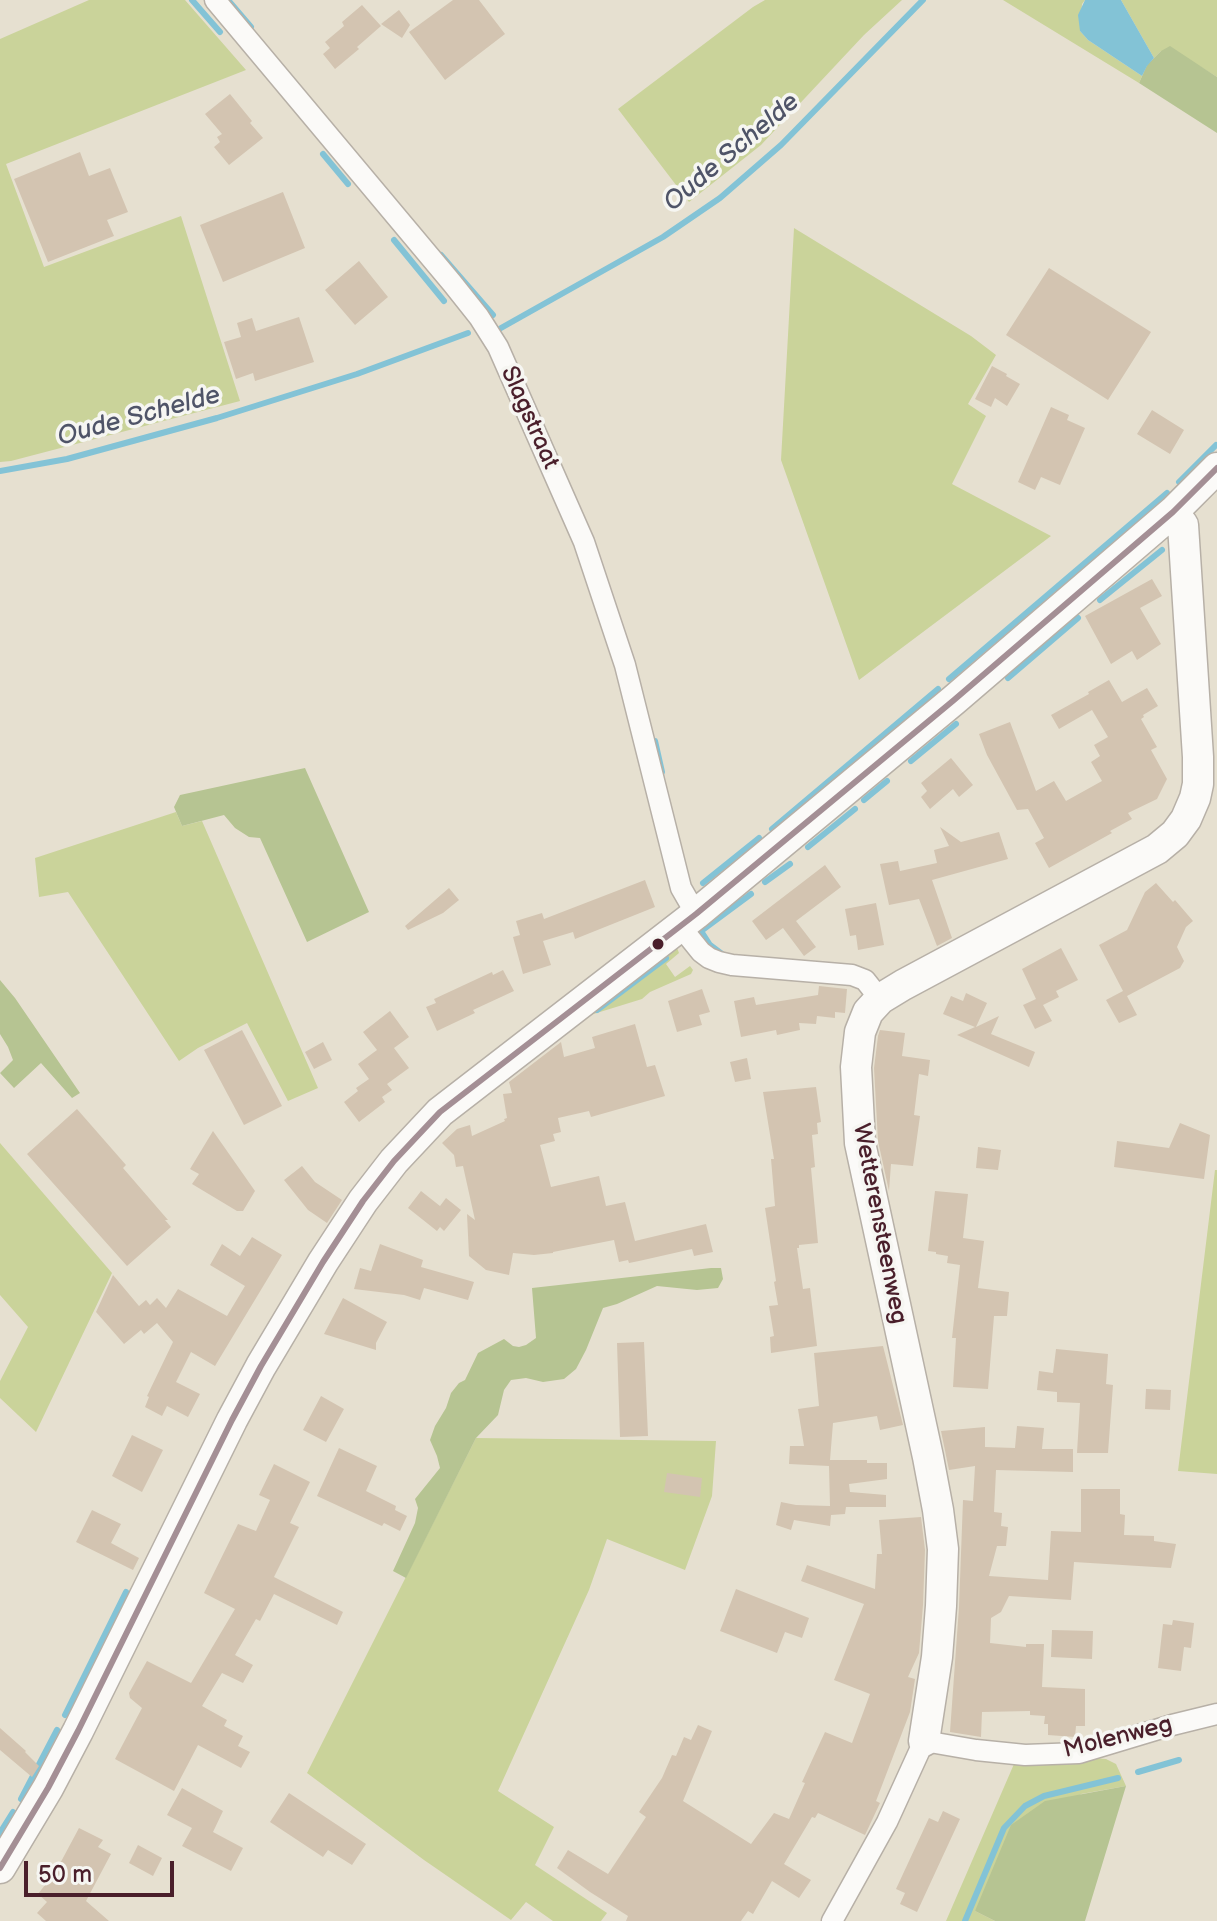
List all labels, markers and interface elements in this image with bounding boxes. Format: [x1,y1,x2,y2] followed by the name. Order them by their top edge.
[658,87,806,219] water label: Oude Schelde
[494,362,564,474] street label: Slagstraat
[54,380,224,454] water label: Oude Schelde
[650,936,666,952] unlabelled marker
[845,1121,913,1327] street label: Wetterensteenweg
[1061,1711,1175,1765] street label: Molenweg
[28,1845,178,1895] scale bar
[38,1860,92,1889] text: 50 m

